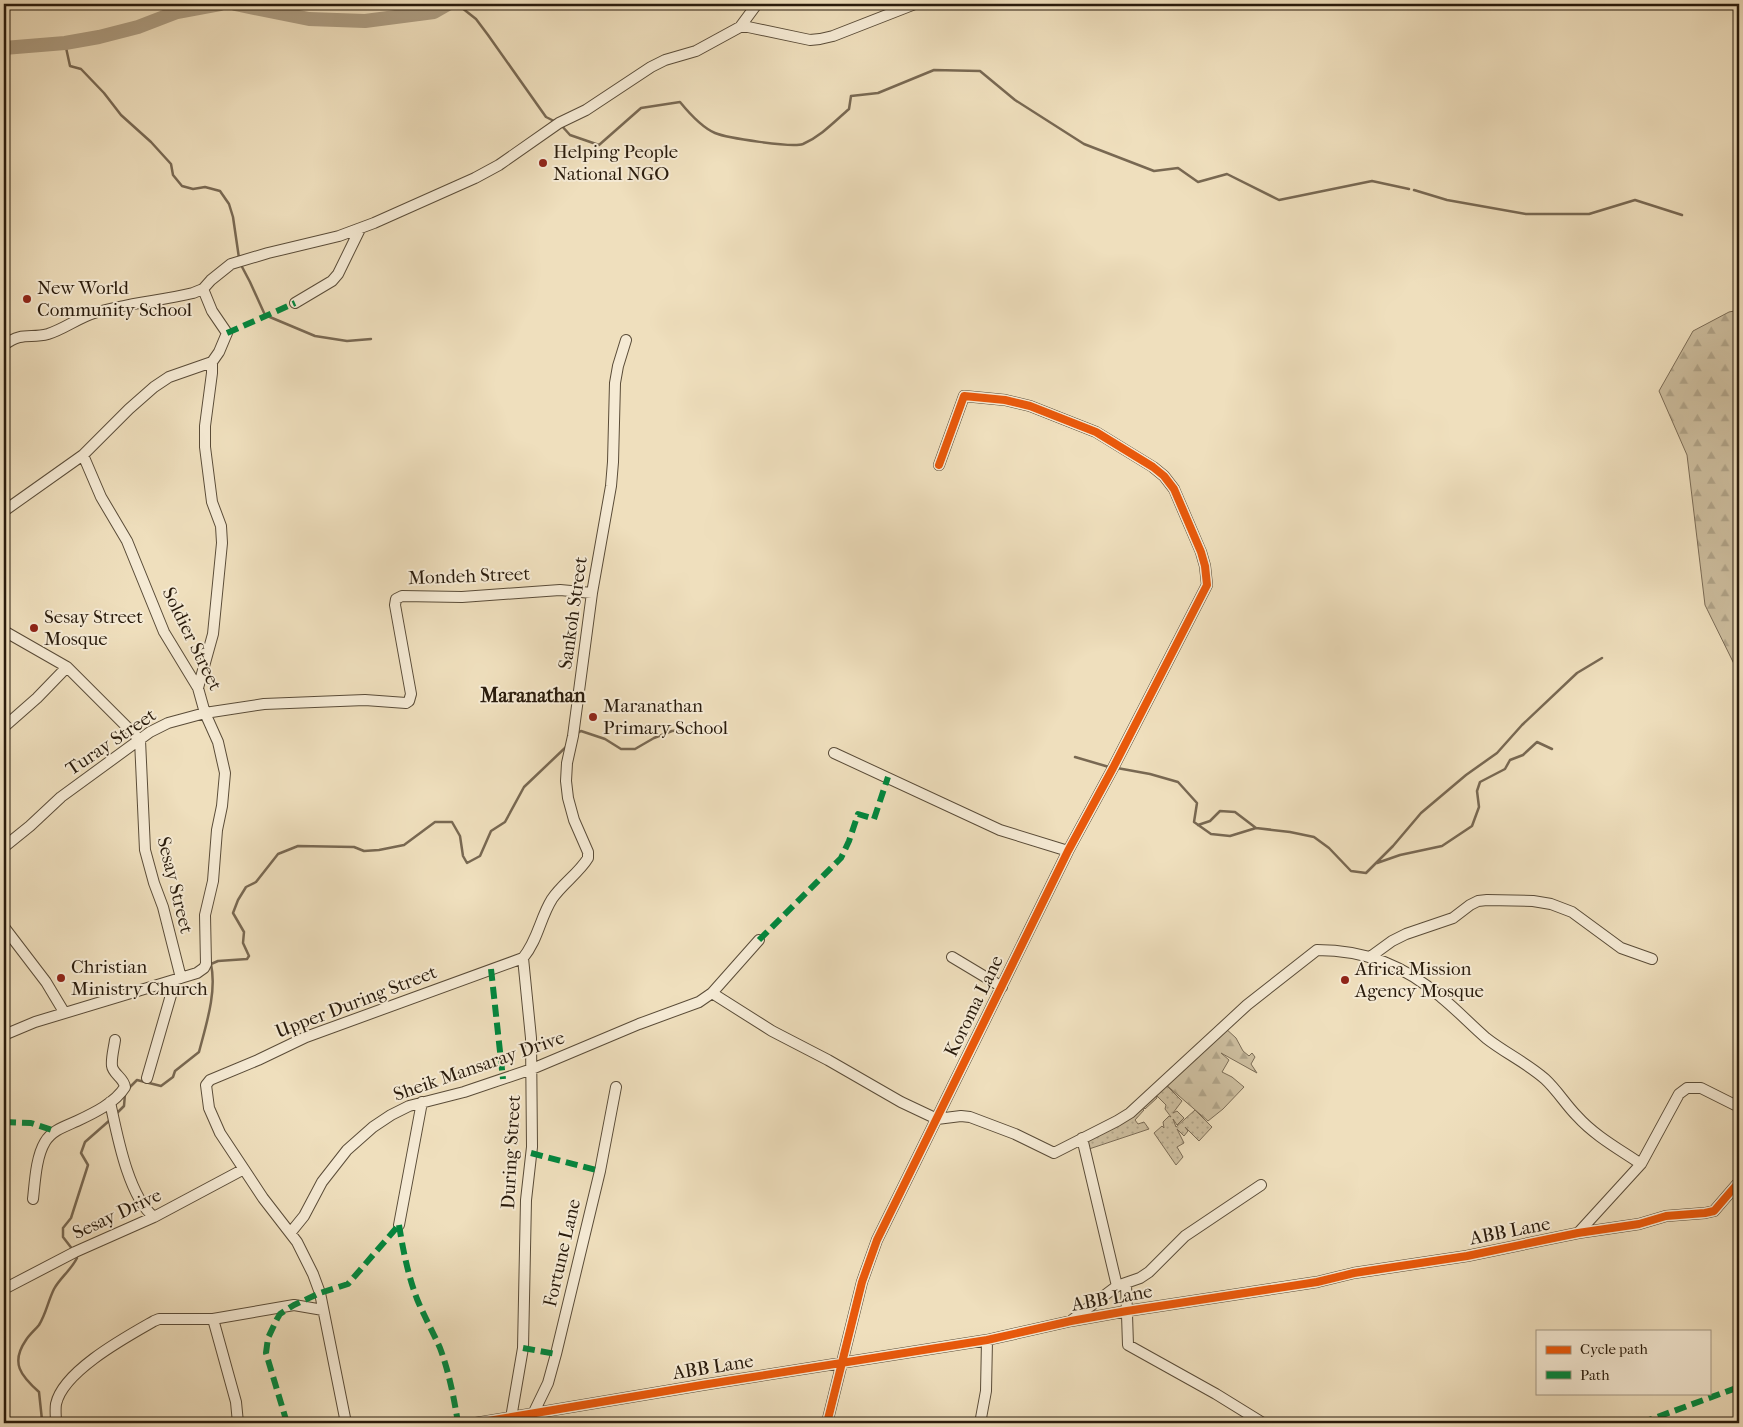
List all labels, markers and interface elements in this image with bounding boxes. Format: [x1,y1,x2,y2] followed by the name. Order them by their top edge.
[553,141,678,185] place label: Helping People National NGO
[537,157,549,169] marker: Helping People National NGO
[37,277,192,321] place label: New World Community School
[21,293,33,305] marker: New World Community School
[554,555,592,671] street label: Sankoh Street
[408,563,531,589] street label: Mondeh Street
[158,584,227,694] street label: Soldier Street
[44,606,143,650] place label: Sesay Street Mosque
[28,622,40,634] marker: Sesay Street Mosque
[479,684,586,707] district label: Maranathan
[603,695,728,739] place label: Maranathan Primary School
[62,704,160,780] street label: Turay Street
[587,711,599,723] marker: Maranathan Primary School
[152,834,198,936] street label: Sesay Street
[940,952,1008,1060] street label: Koroma Lane
[71,956,208,1000] place label: Christian Ministry Church
[1354,958,1484,1002] place label: Africa Mission Agency Mosque
[272,961,440,1043] street label: Upper During Street
[55,972,67,984] marker: Christian Ministry Church
[1339,974,1351,986] marker: Africa Mission Agency Mosque
[391,1026,567,1106] street label: Sheik Mansaray Drive
[497,1094,525,1210] street label: During Street
[69,1184,165,1244] street label: Sesay Drive
[539,1197,585,1309] street label: Fortune Lane
[1467,1212,1552,1250] street label: ABB Lane
[1069,1280,1154,1316] street label: ABB Lane
[1536,1330,1710,1394] legend
[1580,1340,1648,1358] text: Cycle path
[670,1350,755,1384] street label: ABB Lane
[1580,1366,1610,1384] text: Path

